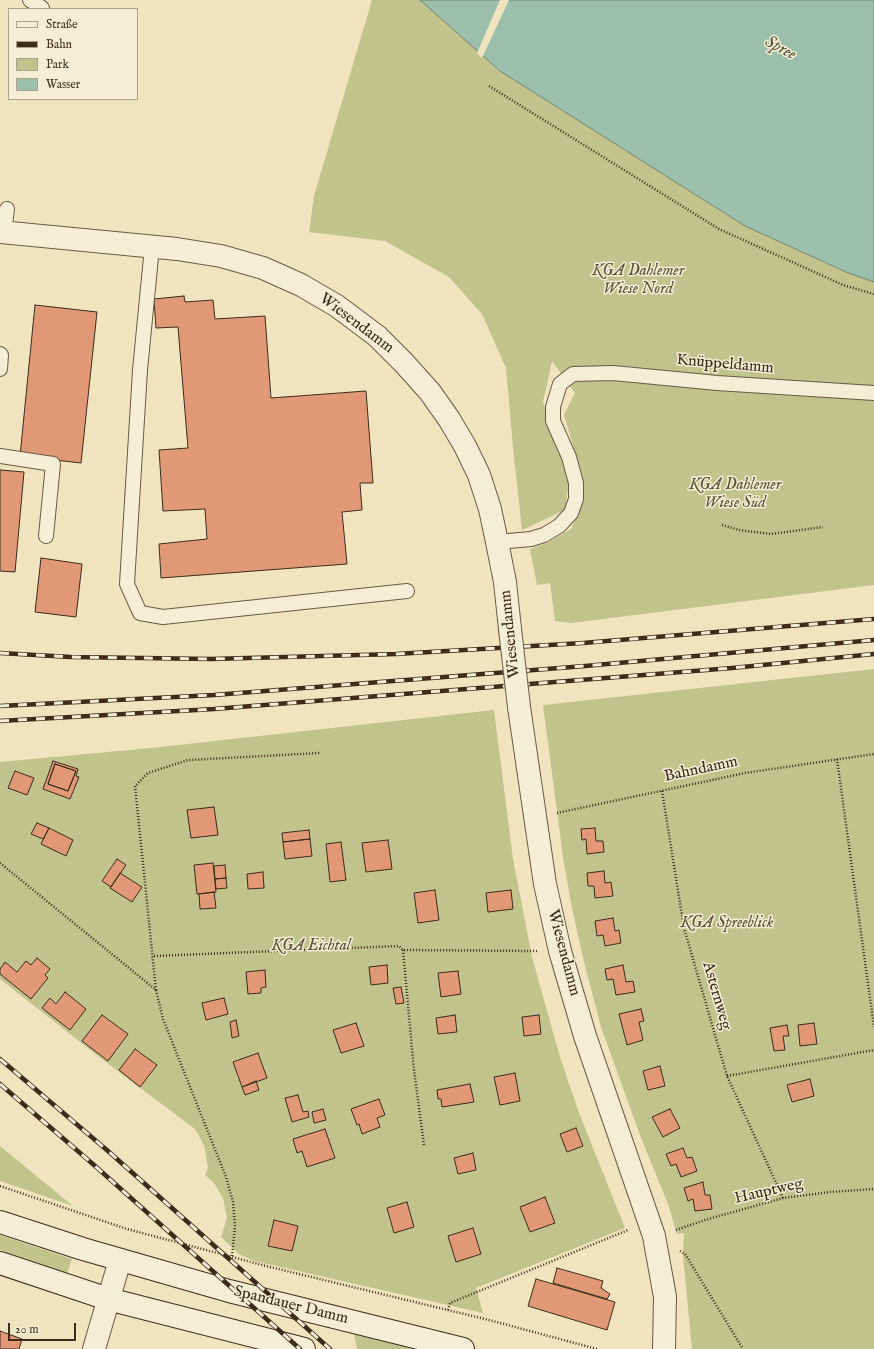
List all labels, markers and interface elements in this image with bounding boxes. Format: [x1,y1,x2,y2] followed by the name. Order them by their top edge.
[8,8,138,100] legend
[46,17,78,32] text: Straße
[761,32,799,66] water label: Spree
[46,37,72,52] text: Bahn
[46,57,69,72] text: Park
[46,77,80,92] text: Wasser
[592,262,684,300] park label: KGA Dahlemer Wiese Nord
[315,290,397,358] street label: Wiesendamm
[676,351,774,379] street label: Knüppeldamm
[689,476,781,514] park label: KGA Dahlemer Wiese Süd
[497,589,525,679] street label: Wiesendamm
[662,753,740,787] street label: Bahndamm
[542,908,584,998] street label: Wiesendamm
[681,914,773,934] park label: KGA Spreeblick
[271,937,351,957] park label: KGA Eichtal
[697,960,735,1032] street label: Asternweg
[733,1175,805,1209] street label: Hauptweg
[232,1283,350,1329] street label: Spandauer Damm
[10,1315,78,1341] scale bar
[15,1322,38,1337] text: 20 m

